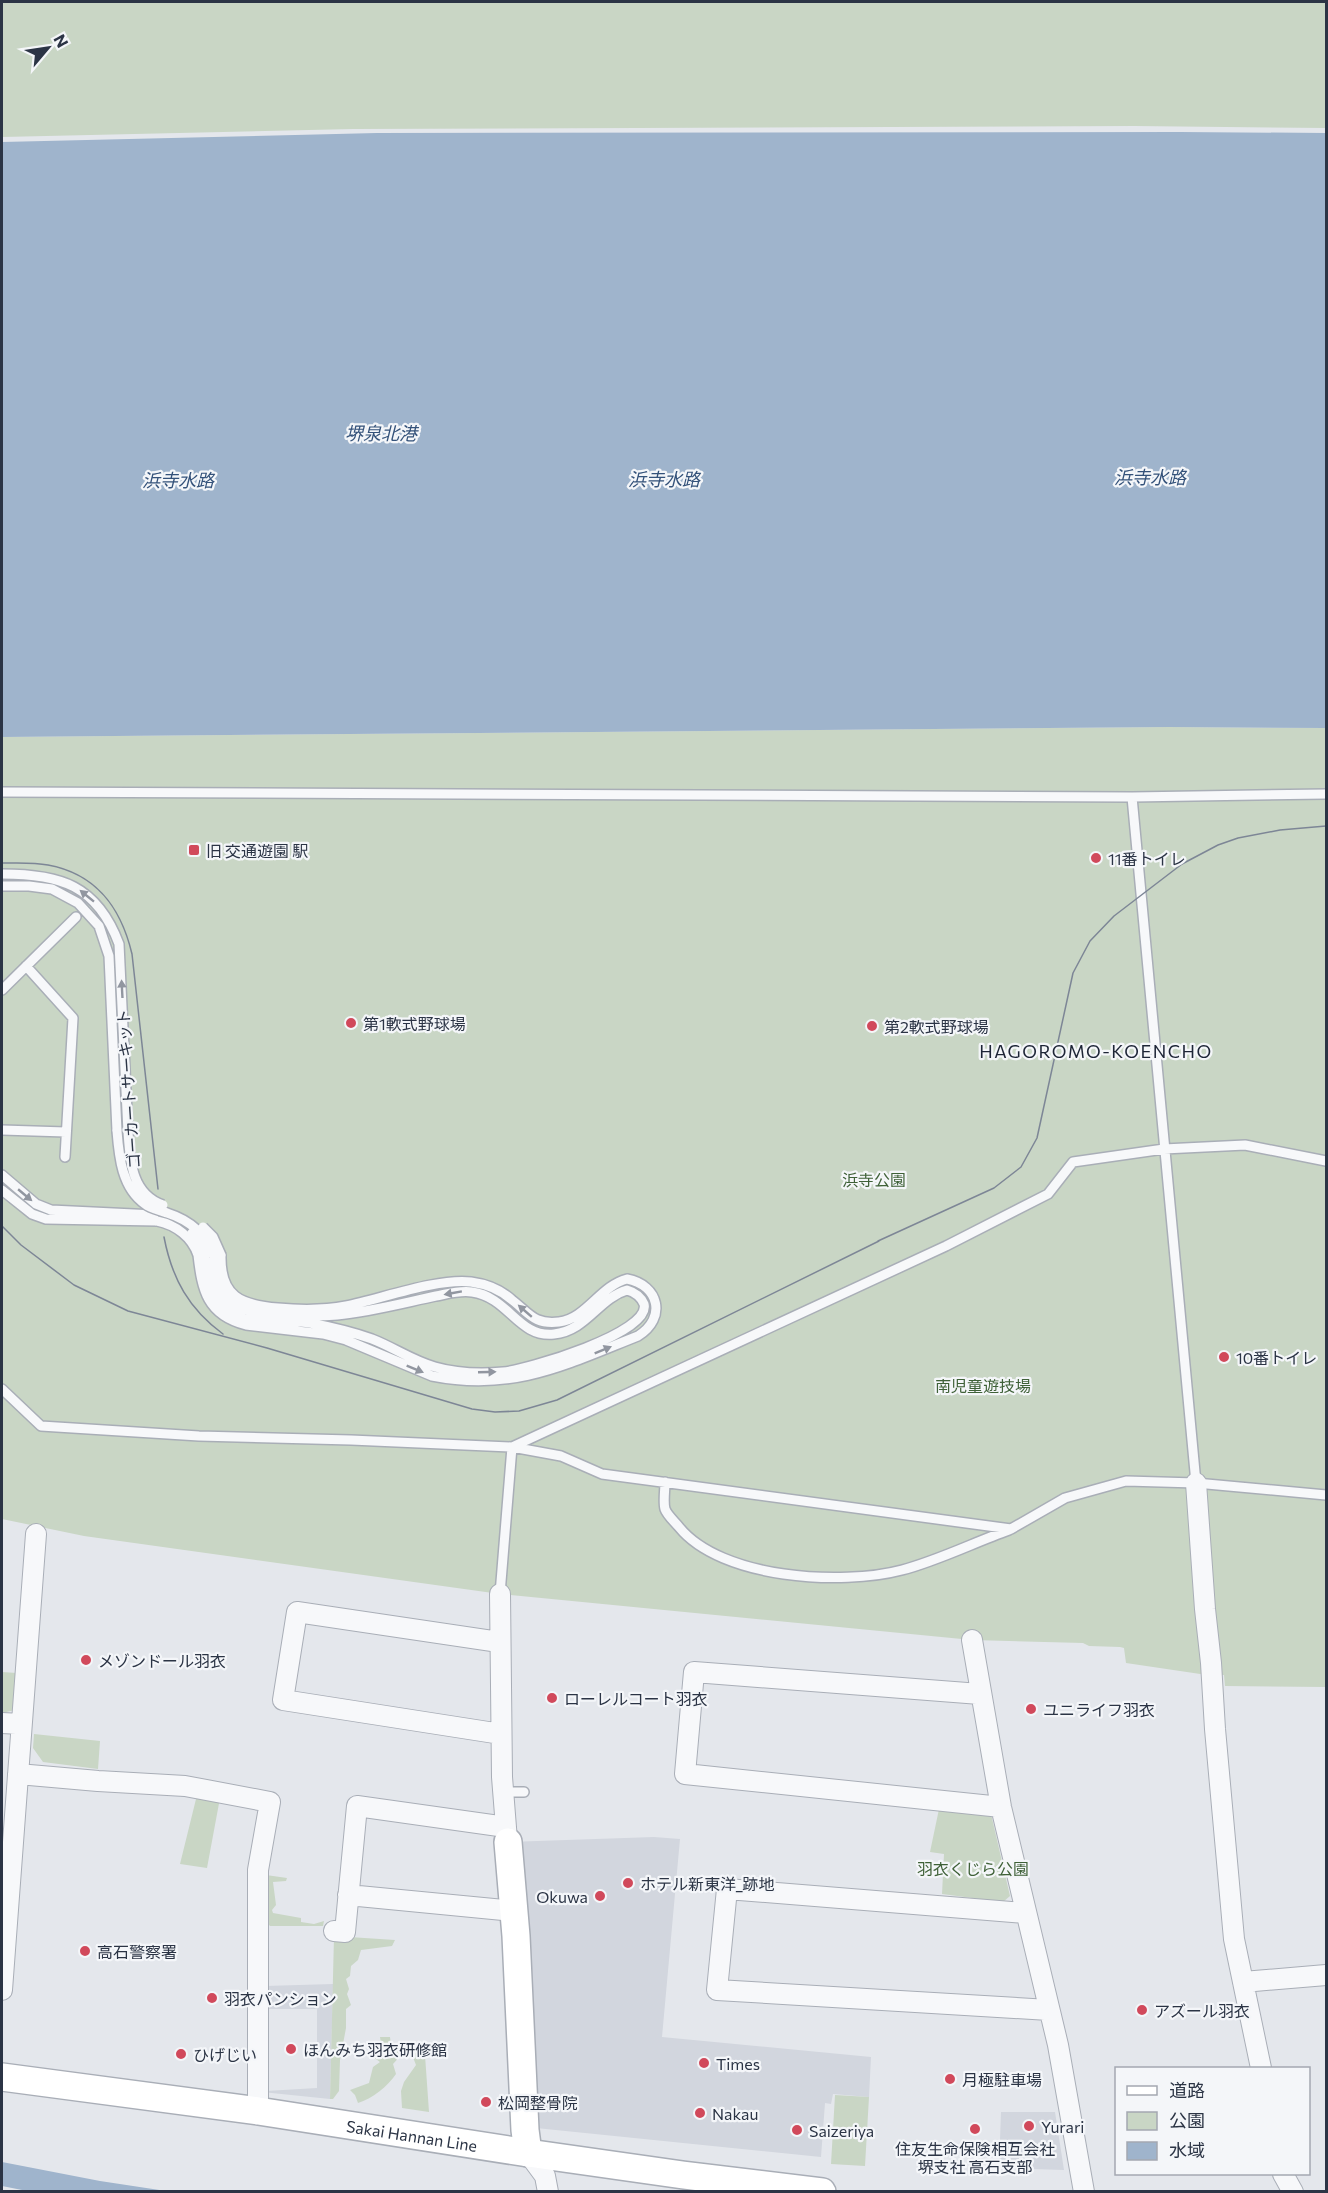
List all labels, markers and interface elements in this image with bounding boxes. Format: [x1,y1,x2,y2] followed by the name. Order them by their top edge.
[18,18,78,78] north arrow
[50,31,73,50] text: N
[345,422,420,444] water label: 堺泉北港
[1114,466,1188,488] water label: 浜寺水路
[628,468,702,490] water label: 浜寺水路
[142,469,216,491] water label: 浜寺水路
[206,841,308,860] place label: 旧 交通遊園 駅
[187,843,201,857] marker: 旧 交通遊園 駅
[1108,849,1186,868] place label: 11番トイレ
[1089,851,1103,865] marker: 11番トイレ
[80,890,95,903] one-way arrow
[117,980,126,999] one-way arrow
[113,1009,143,1169] street label: ゴーカートサーキット
[363,1014,466,1033] place label: 第1軟式野球場
[344,1016,358,1030] marker: 第1軟式野球場
[884,1017,989,1036] place label: 第2軟式野球場
[865,1019,879,1033] marker: 第2軟式野球場
[979,1040,1213,1062] district label: HAGOROMO-KOENCHO
[842,1170,906,1189] park label: 浜寺公園
[17,1188,33,1201] one-way arrow
[443,1289,462,1298] one-way arrow
[518,1305,533,1318] one-way arrow
[594,1345,612,1354] one-way arrow
[1236,1348,1317,1367] place label: 10番トイレ
[1217,1350,1231,1364] marker: 10番トイレ
[406,1365,424,1374] one-way arrow
[478,1368,497,1377] one-way arrow
[935,1376,1031,1395] park label: 南児童遊技場
[98,1651,226,1670] place label: メゾンドール羽衣
[79,1653,93,1667] marker: メゾンドール羽衣
[564,1689,708,1708] place label: ローレルコート羽衣
[545,1691,559,1705] marker: ローレルコート羽衣
[1043,1700,1155,1719] place label: ユニライフ羽衣
[1024,1702,1038,1716] marker: ユニライフ羽衣
[917,1859,1029,1878] park label: 羽衣くじら公園
[640,1874,774,1893] place label: ホテル新東洋_跡地
[621,1876,635,1890] marker: ホテル新東洋_跡地
[536,1887,588,1906] place label: Okuwa
[593,1889,607,1903] marker: Okuwa
[97,1942,177,1961] place label: 高石警察署
[78,1944,92,1958] marker: 高石警察署
[224,1989,337,2008] place label: 羽衣パンション
[205,1991,219,2005] marker: 羽衣パンション
[1154,2001,1250,2020] place label: アズール羽衣
[1135,2003,1149,2017] marker: アズール羽衣
[303,2040,447,2059] place label: ほんみち羽衣研修館
[284,2042,298,2056] marker: ほんみち羽衣研修館
[193,2045,257,2064] place label: ひげじい
[174,2047,188,2061] marker: ひげじい
[716,2054,760,2073] place label: Times
[697,2056,711,2070] marker: Times
[1115,2067,1310,2175] legend
[962,2070,1042,2089] place label: 月極駐車場
[943,2072,957,2086] marker: 月極駐車場
[1169,2079,1205,2101] text: 道路
[498,2093,578,2112] place label: 松岡整骨院
[479,2095,493,2109] marker: 松岡整骨院
[712,2104,758,2123] place label: Nakau
[693,2106,707,2120] marker: Nakau
[1169,2109,1205,2131] text: 公園
[345,2115,479,2154] street label: Sakai Hannan Line
[1041,2117,1084,2136] place label: Yurari
[1022,2119,1036,2133] marker: Yurari
[809,2121,874,2140] place label: Saizeriya
[968,2122,982,2136] marker: 住友生命保険相互会社 堺支社 高石支部
[790,2123,804,2137] marker: Saizeriya
[895,2139,1055,2176] place label: 住友生命保険相互会社 堺支社 高石支部
[1169,2139,1205,2161] text: 水域

